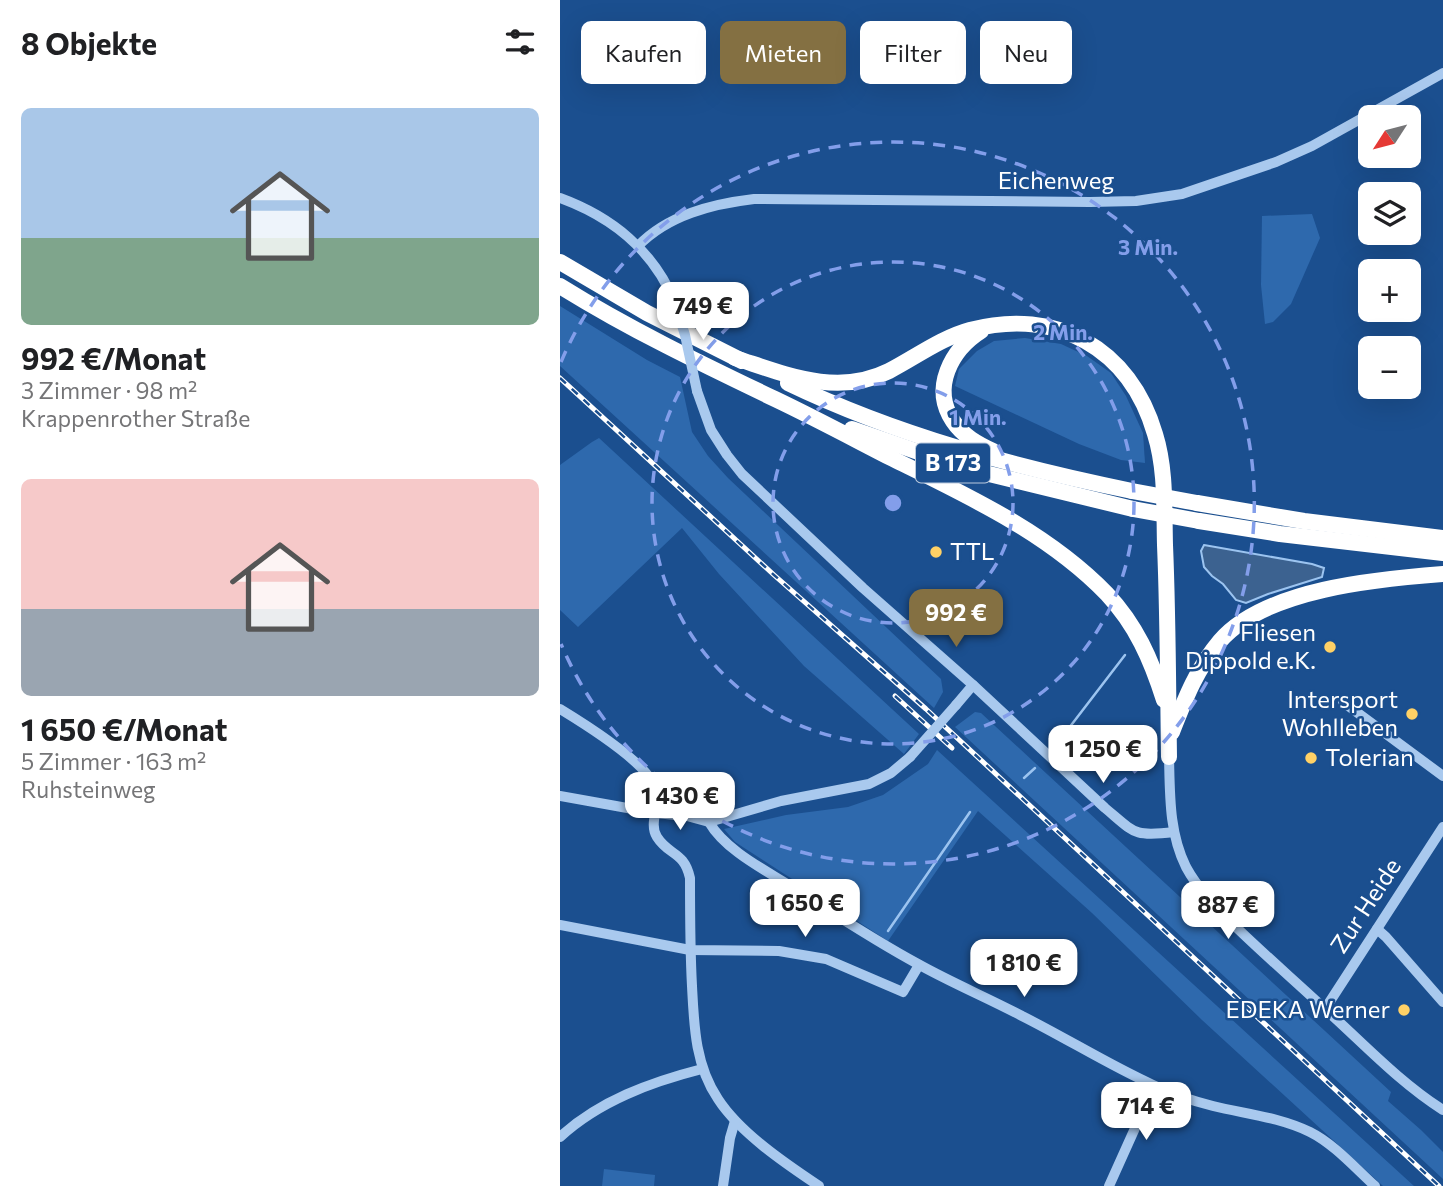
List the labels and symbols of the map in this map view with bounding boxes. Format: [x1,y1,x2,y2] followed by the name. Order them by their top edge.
[1358,105,1421,168] north arrow
[998,165,1114,194] street label: Eichenweg
[1118,234,1178,259] text: 3 Min.
[654,282,752,342] pin: 749 €
[1033,319,1093,344] text: 2 Min.
[949,404,1007,429] text: 1 Min.
[916,444,990,482] road number: B 173
[881,491,905,515] centre of rings
[950,536,995,565] place label: TTL
[928,544,944,560] marker: TTL
[907,590,1005,649] pin: 992 €
[1185,617,1316,674] place label: Fliesen Dippold e.K.
[1322,639,1338,655] marker: Fliesen Dippold e.K.
[1282,684,1398,741] place label: Intersport Wohlleben
[1404,706,1420,722] marker: Intersport Wohlleben
[1038,726,1168,785] pin: 1 250 €
[1325,742,1414,771] place label: Tolerian
[1303,750,1319,766] marker: Tolerian
[615,772,745,832] pin: 1 430 €
[1323,852,1406,958] street label: Zur Heide
[740,880,870,939] pin: 1 650 €
[1179,881,1277,941] pin: 887 €
[959,940,1089,999] pin: 1 810 €
[1226,994,1390,1023] place label: EDEKA Werner
[1396,1002,1412,1018] marker: EDEKA Werner
[1097,1082,1195,1142] pin: 714 €

